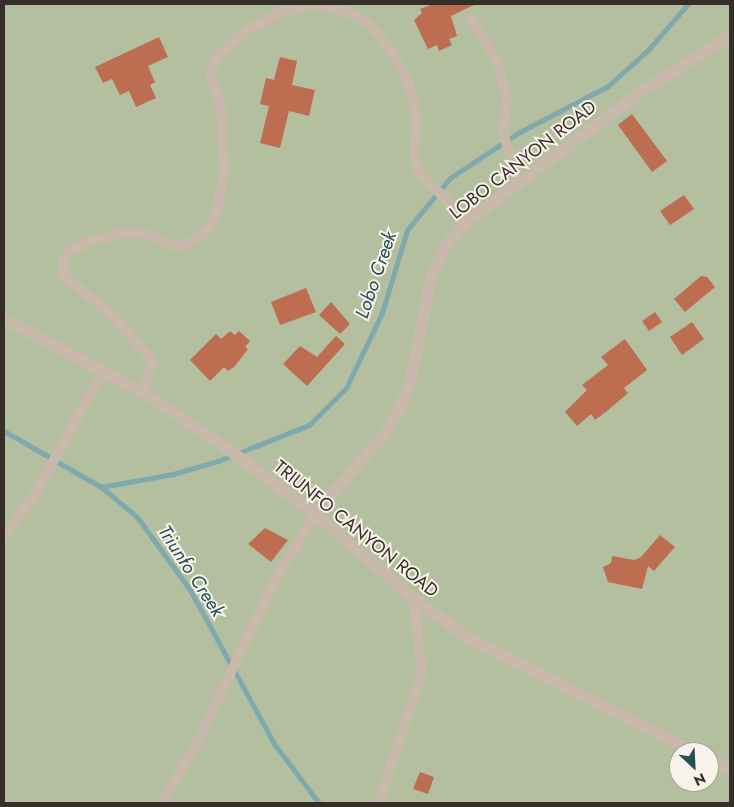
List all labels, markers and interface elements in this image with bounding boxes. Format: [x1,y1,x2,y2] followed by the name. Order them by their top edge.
[445,96,601,224] street label: LOBO CANYON ROAD
[350,229,402,321] water label: Lobo Creek
[269,456,443,602] street label: TRIUNFO CANYON ROAD
[153,521,229,621] water label: Triunfo Creek
[669,742,719,792] north arrow
[691,768,709,791] text: N

